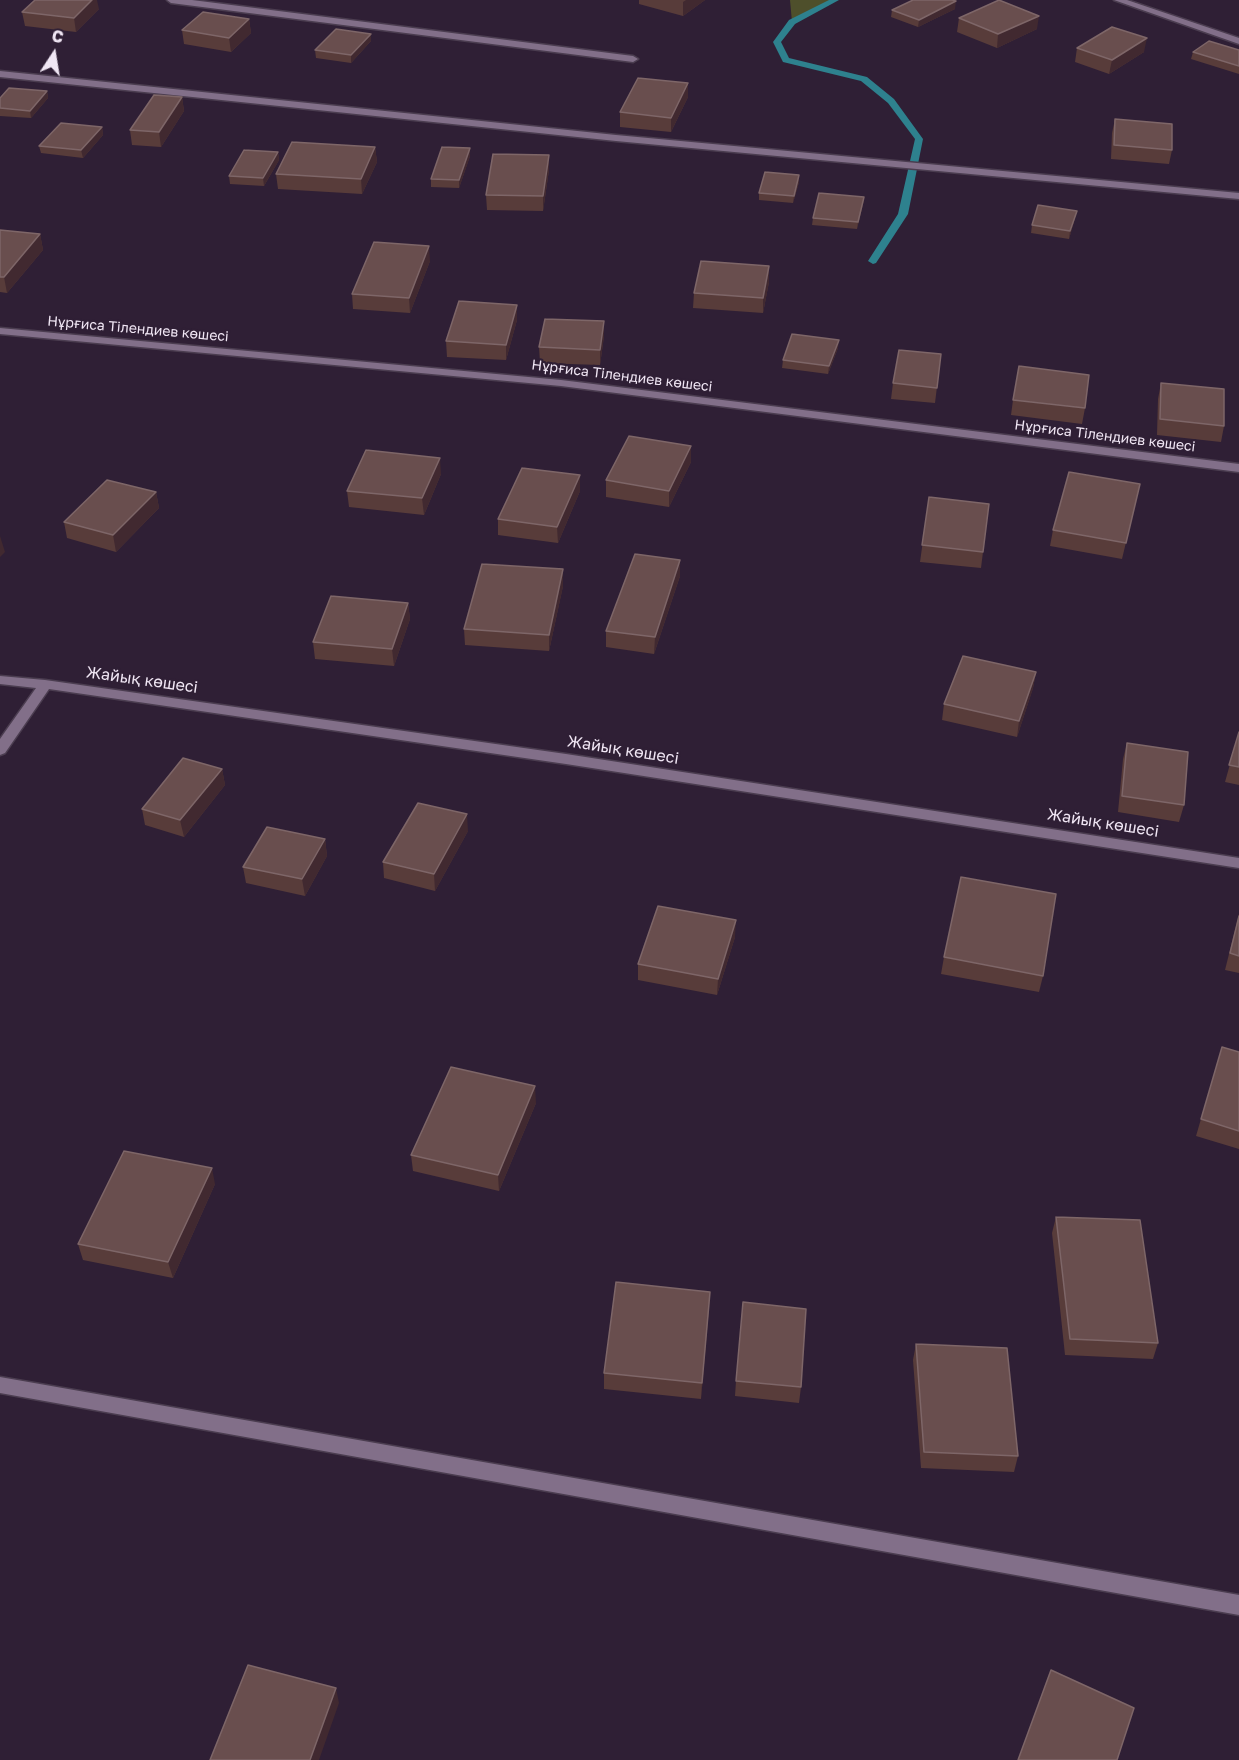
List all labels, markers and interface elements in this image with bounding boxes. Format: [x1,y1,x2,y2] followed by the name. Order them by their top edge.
[24,24,84,84] north arrow
[50,25,65,47] text: С
[47,313,229,345] street label: Нұрғиса Тілендиев көшесі
[531,357,713,395] street label: Нұрғиса Тілендиев көшесі
[1014,417,1196,455] street label: Нұрғиса Тілендиев көшесі
[85,663,199,697] street label: Жайық көшесі
[566,732,680,768] street label: Жайық көшесі
[1046,805,1160,841] street label: Жайық көшесі

